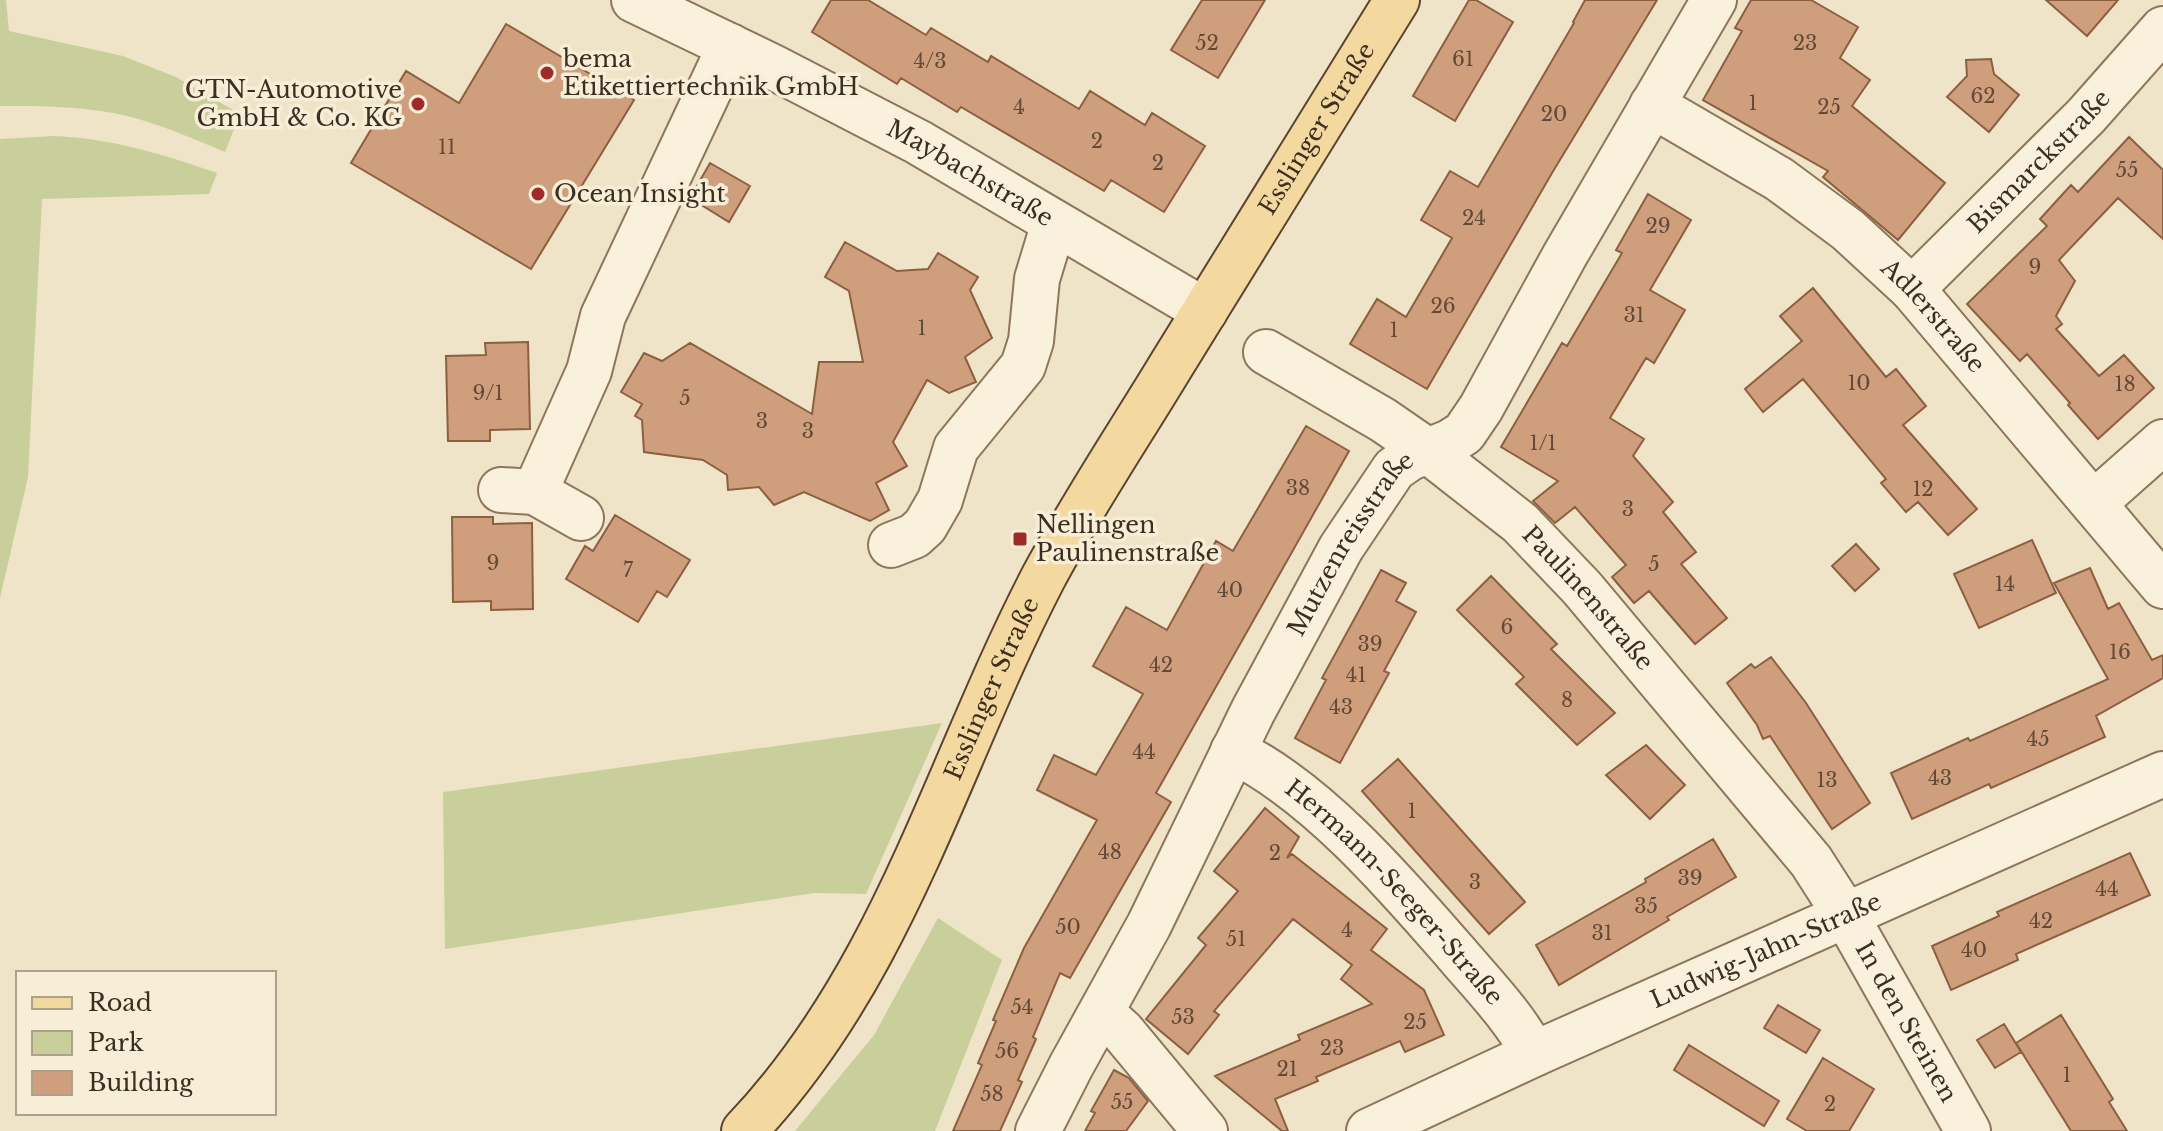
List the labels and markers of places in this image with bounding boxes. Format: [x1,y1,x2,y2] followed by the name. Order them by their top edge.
[562,44,859,101] place label: bema Etikettiertechnik GmbH
[538,64,556,82] marker: bema Etikettiertechnik GmbH
[185,75,402,132] place label: GTN-Automotive GmbH & Co. KG
[409,95,427,113] marker: GTN-Automotive GmbH & Co. KG
[554,179,726,208] place label: Ocean Insight
[529,185,547,203] marker: Ocean Insight
[1036,510,1219,567] place label: Nellingen Paulinenstraße
[1011,530,1029,548] marker: Nellingen Paulinenstraße

